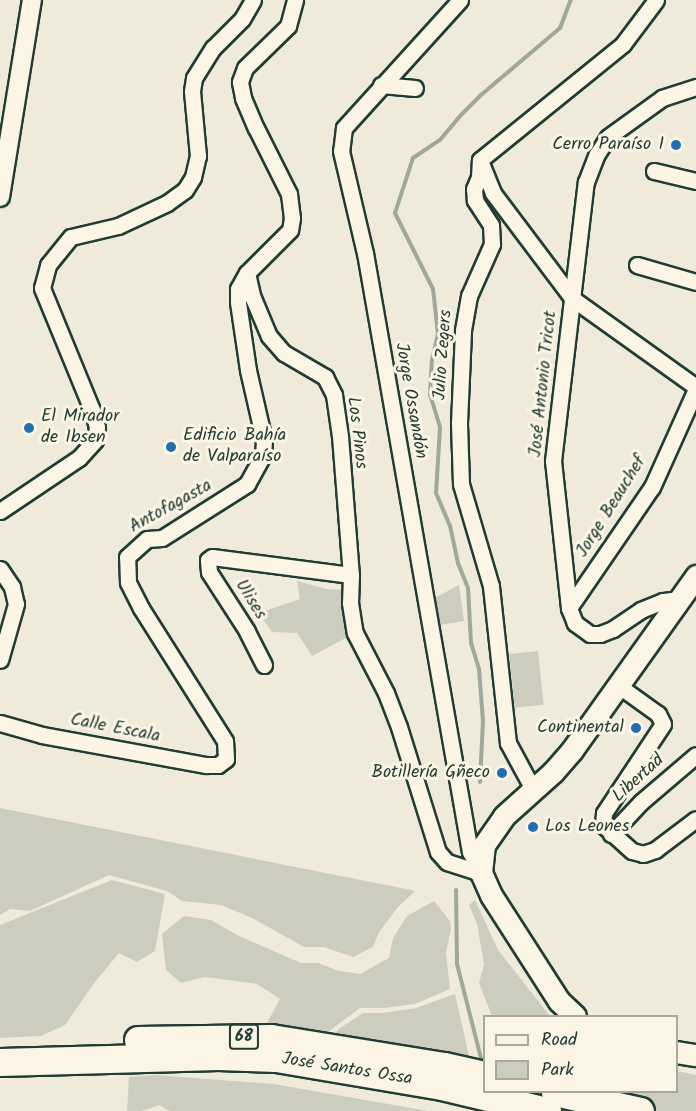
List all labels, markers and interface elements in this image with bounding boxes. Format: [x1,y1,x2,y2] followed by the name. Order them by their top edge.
[552,134,664,156] place label: Cerro Paraíso I
[669,138,683,152] marker: Cerro Paraíso I
[430,309,458,401] street label: Julio Zegers
[526,310,562,458] street label: José Antonio Tricot
[389,341,431,461] street label: Jorge Ossandón
[341,396,371,470] street label: Los Pinos
[41,407,119,450] place label: El Mirador de Ibsen
[22,421,36,435] marker: El Mirador de Ibsen
[183,426,286,468] place label: Edificio Bahía de Valparaíso
[164,440,178,454] marker: Edificio Bahía de Valparaíso
[572,452,652,562] street label: Jorge Beauchef
[126,476,216,538] street label: Antofagasta
[229,576,271,624] street label: Ulises
[68,710,162,748] street label: Calle Escala
[537,717,624,739] place label: Continental
[629,721,643,735] marker: Continental
[609,750,669,808] street label: Libertad
[371,762,490,784] place label: Botillería Gñeco
[495,766,509,780] marker: Botillería Gñeco
[545,816,629,838] place label: Los Leones
[526,820,540,834] marker: Los Leones
[483,1015,678,1093] legend
[228,1024,260,1050] road number: 68
[541,1026,577,1055] text: Road
[280,1049,414,1091] street label: José Santos Ossa
[541,1056,574,1085] text: Park

